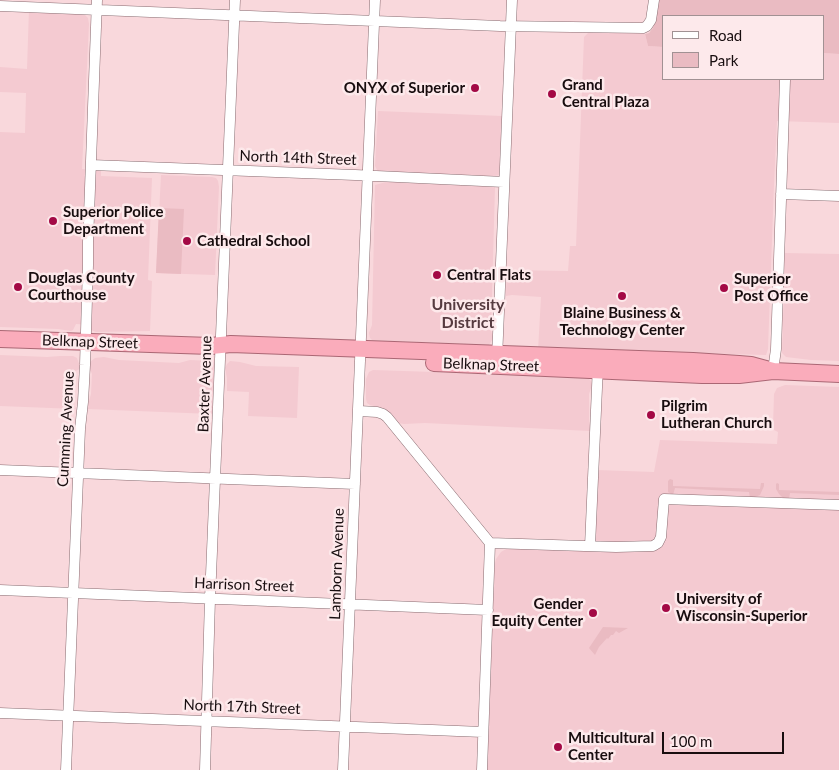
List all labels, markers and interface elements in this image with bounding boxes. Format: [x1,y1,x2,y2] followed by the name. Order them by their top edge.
[662,15,824,80] legend
[709,26,742,44] text: Road
[709,51,738,69] text: Park
[562,76,649,111] place label: Grand Central Plaza
[344,79,465,97] place label: ONYX of Superior
[469,82,481,94] marker: ONYX of Superior
[546,88,558,100] marker: Grand Central Plaza
[239,147,357,169] street label: North 14th Street
[63,203,164,238] place label: Superior Police Department
[47,215,59,227] marker: Superior Police Department
[197,232,310,250] place label: Cathedral School
[181,235,193,247] marker: Cathedral School
[447,266,531,284] place label: Central Flats
[28,269,135,304] place label: Douglas County Courthouse
[431,269,443,281] marker: Central Flats
[734,270,808,305] place label: Superior Post Office
[12,281,24,293] marker: Douglas County Courthouse
[718,282,730,294] marker: Superior Post Office
[616,290,628,302] marker: Blaine Business & Technology Center
[432,295,504,333] district label: University District
[560,304,684,339] place label: Blaine Business & Technology Center
[42,331,138,353] street label: Belknap Street
[194,335,216,433] street label: Baxter Avenue
[443,354,539,376] street label: Belknap Street
[54,371,78,487] street label: Cumming Avenue
[661,397,772,432] place label: Pilgrim Lutheran Church
[645,409,657,421] marker: Pilgrim Lutheran Church
[326,508,348,620] street label: Lamborn Avenue
[194,574,294,596] street label: Harrison Street
[676,590,807,625] place label: University of Wisconsin-Superior
[491,595,583,630] place label: Gender Equity Center
[660,602,672,614] marker: University of Wisconsin-Superior
[587,607,599,619] marker: Gender Equity Center
[183,696,301,718] street label: North 17th Street
[664,722,786,754] scale bar
[568,729,654,764] place label: Multicultural Center
[670,732,712,750] text: 100 m
[552,741,564,753] marker: Multicultural Center

